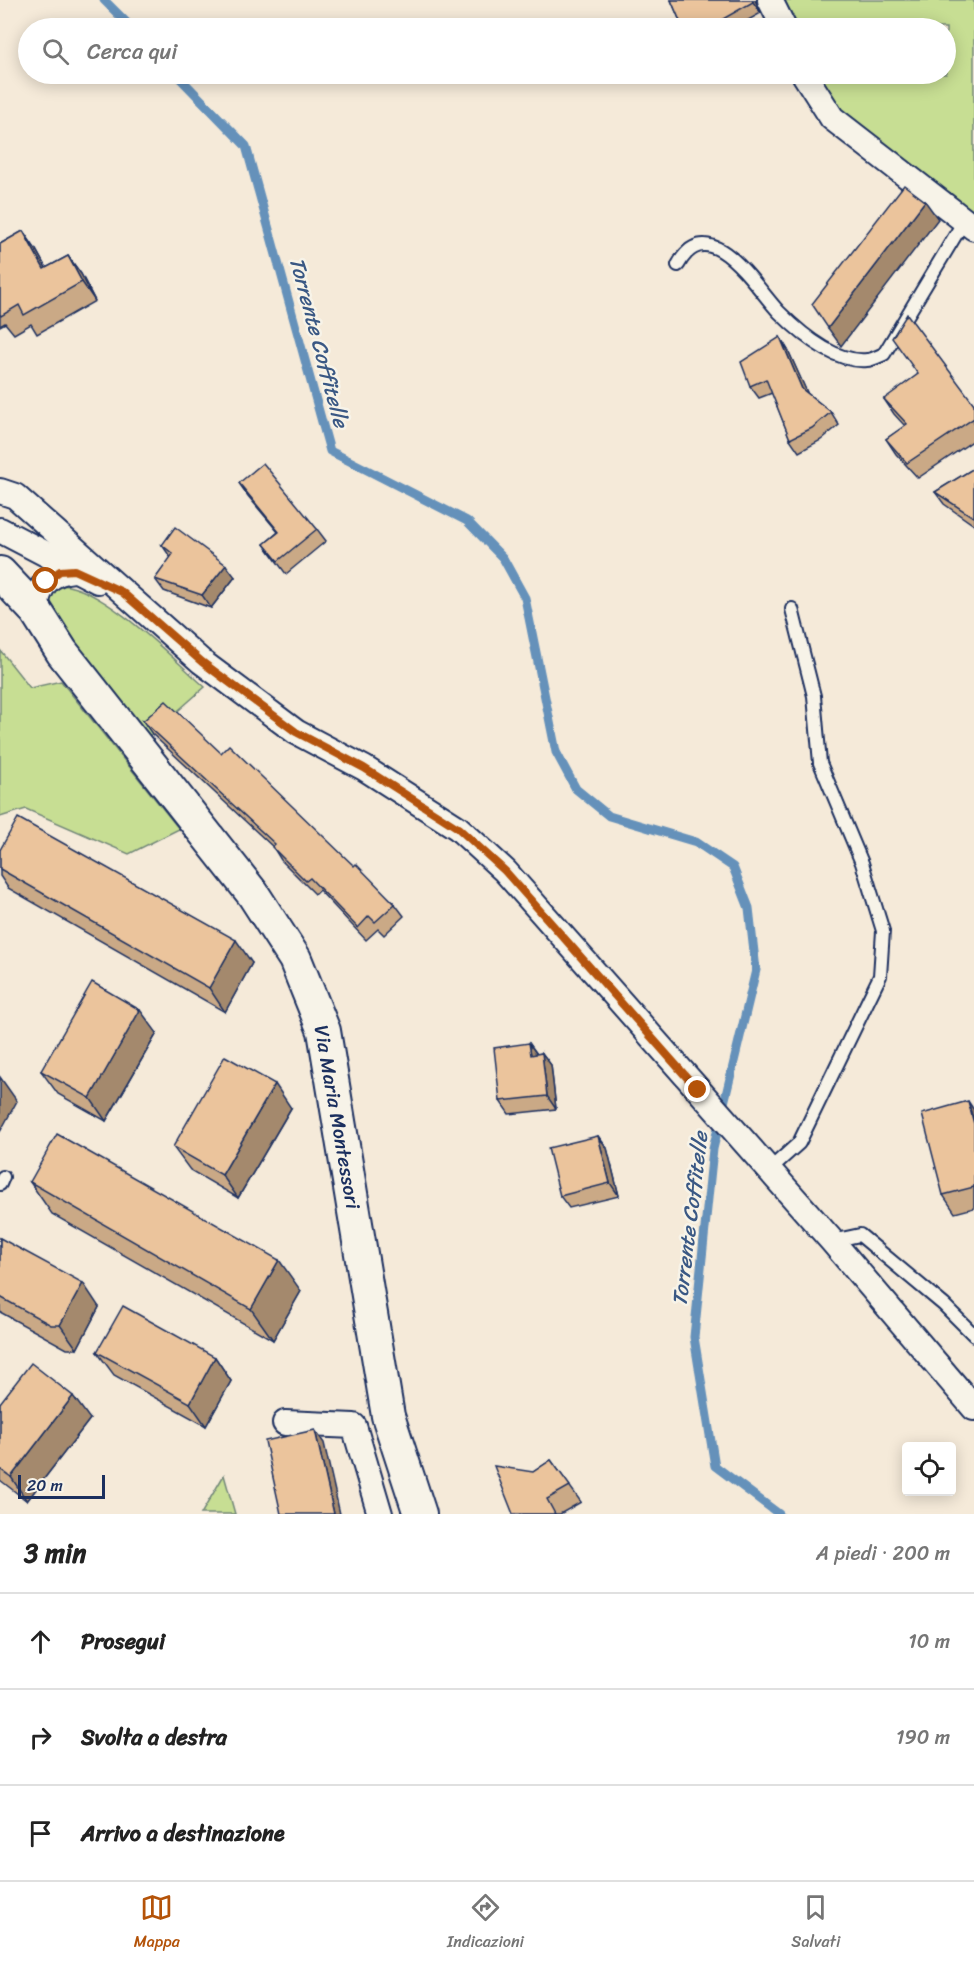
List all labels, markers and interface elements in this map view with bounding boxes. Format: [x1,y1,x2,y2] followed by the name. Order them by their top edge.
[18,18,956,84] search box
[87,32,177,71] text: Cerca qui
[39,35,72,68] icon: search
[278,253,360,433] water label: Torrente Coffitelle
[32,567,58,593] route start
[304,1022,370,1212] street label: Via Maria Montessori
[684,1076,710,1102] route end
[660,1128,720,1308] water label: Torrente Coffitelle
[902,1442,956,1496] map controls
[902,1442,956,1496] button: locate
[27,1471,63,1500] text: 20 m
[18,1472,105,1500] scale bar
[24,1530,86,1576] text: 3 min
[816,1536,950,1571] text: A piedi · 200 m
[81,1622,165,1661] text: Prosegui
[908,1624,950,1659] text: 10 m
[24,1625,57,1658] icon: ahead
[81,1718,227,1757] text: Svolta a destra
[896,1720,950,1755] text: 190 m
[24,1721,57,1754] icon: right
[81,1814,285,1853] text: Arrivo a destinazione
[24,1817,57,1850] icon: arrive
[134,1891,180,1956] tab: Mappa
[447,1891,524,1956] tab: Indicazioni
[791,1891,840,1956] tab: Salvati

